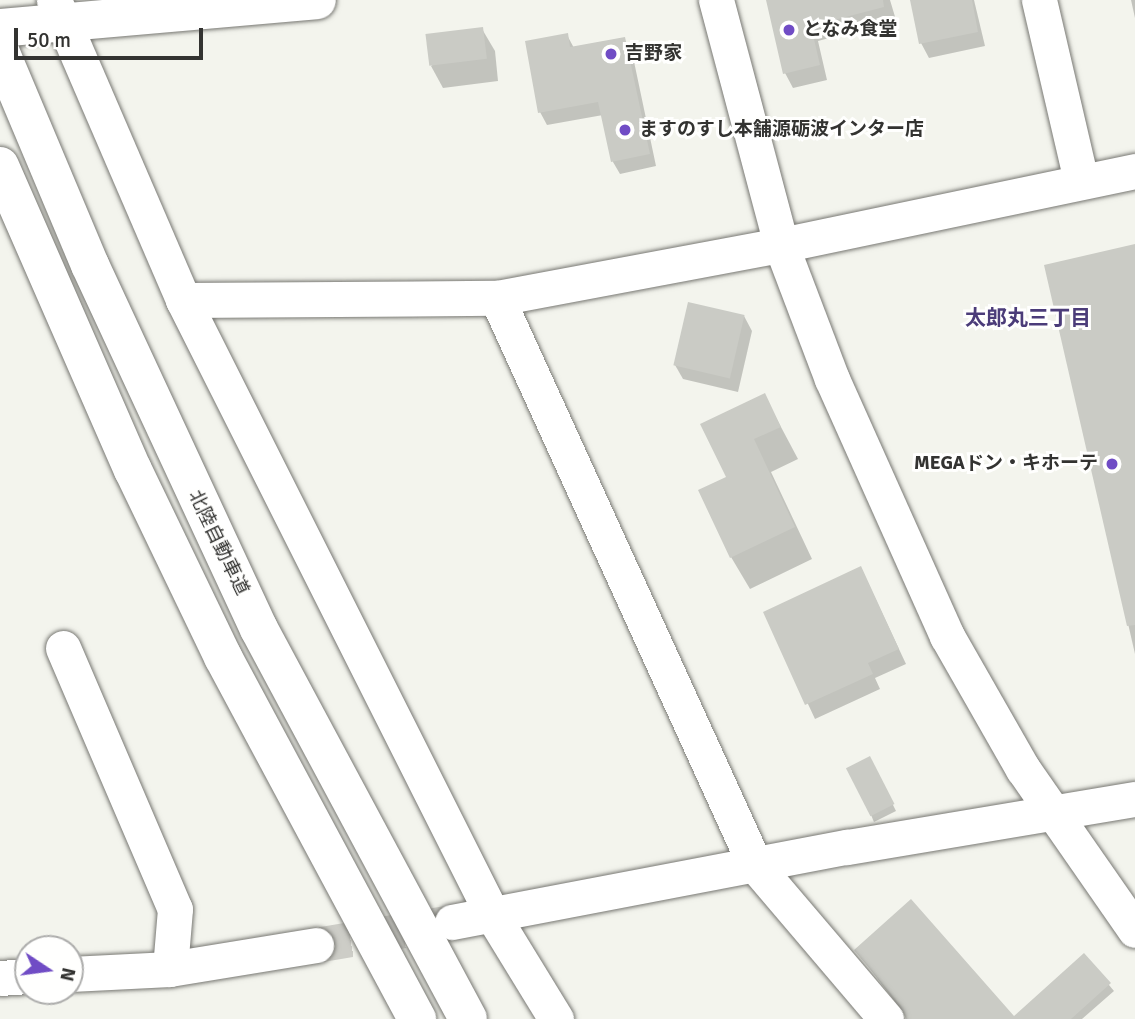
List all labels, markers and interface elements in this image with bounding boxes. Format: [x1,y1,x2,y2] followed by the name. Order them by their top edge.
[18,14,206,58] scale bar
[803,19,898,41] place label: となみ食堂
[781,22,797,38] marker: となみ食堂
[27,27,71,53] text: 50 m
[625,43,682,65] place label: 吉野家
[603,46,619,62] marker: 吉野家
[639,119,924,141] place label: ますのすし本舗源砺波インター店
[617,122,633,138] marker: ますのすし本舗源砺波インター店
[965,305,1091,331] district label: 太郎丸三丁目
[914,453,1098,475] place label: MEGAドン・キホーテ
[1104,456,1120,472] marker: MEGAドン・キホーテ
[183,487,253,599] street label: 北陸自動車道
[14,935,84,1005] north arrow
[54,965,81,983] text: N

